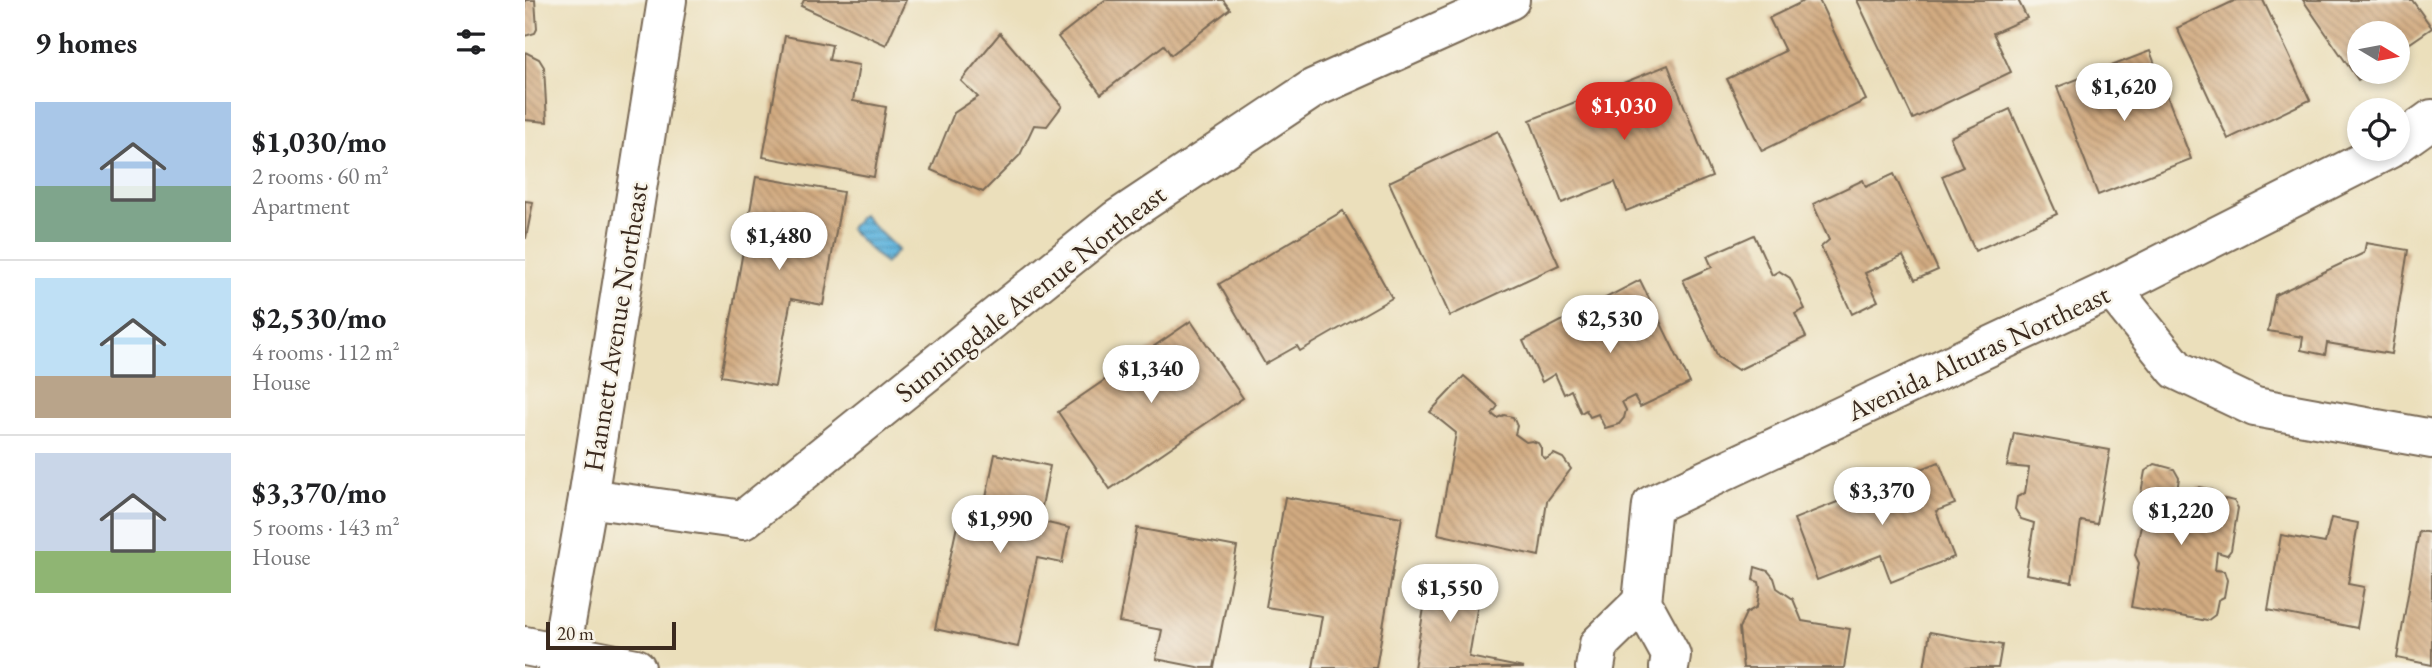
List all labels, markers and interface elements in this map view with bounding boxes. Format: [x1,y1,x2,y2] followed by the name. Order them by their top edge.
[2347,21,2410,84] north arrow
[2347,21,2410,161] map controls
[35,23,137,62] text: 9 homes
[452,23,490,61] icon: filters
[2067,64,2181,123] pin: $1,620
[2092,71,2156,101] text: $1,620
[1567,82,1681,142] pin: $1,030
[1592,90,1656,120] text: $1,030
[2347,98,2410,161] button: locate
[252,122,386,161] text: $1,030/mo
[91,130,175,214] icon: home
[252,161,389,191] text: 2 rooms · 60 m²
[887,176,1173,410] street label: Sunningdale Avenue Northeast
[574,180,656,474] street label: Hannett Avenue Northeast
[252,191,350,221] text: Apartment
[722,212,836,272] pin: $1,480
[747,220,811,250] text: $1,480
[1840,275,2115,429] street label: Avenida Alturas Northeast
[1553,296,1667,355] pin: $2,530
[252,298,386,337] text: $2,530/mo
[1578,303,1642,333] text: $2,530
[91,306,175,390] icon: home
[252,337,400,367] text: 4 rooms · 112 m²
[1094,346,1208,405] pin: $1,340
[1119,353,1183,383] text: $1,340
[252,367,311,397] text: House
[1825,468,1939,527] pin: $3,370
[252,473,386,512] text: $3,370/mo
[1850,475,1914,505] text: $3,370
[91,481,175,565] icon: home
[2124,488,2238,547] pin: $1,220
[2149,495,2213,525] text: $1,220
[943,496,1057,555] pin: $1,990
[968,503,1032,533] text: $1,990
[252,512,400,542] text: 5 rooms · 143 m²
[252,542,311,572] text: House
[1393,564,1507,624] pin: $1,550
[1418,572,1482,602] text: $1,550
[546,619,675,651] scale bar
[557,621,594,646] text: 20 m

